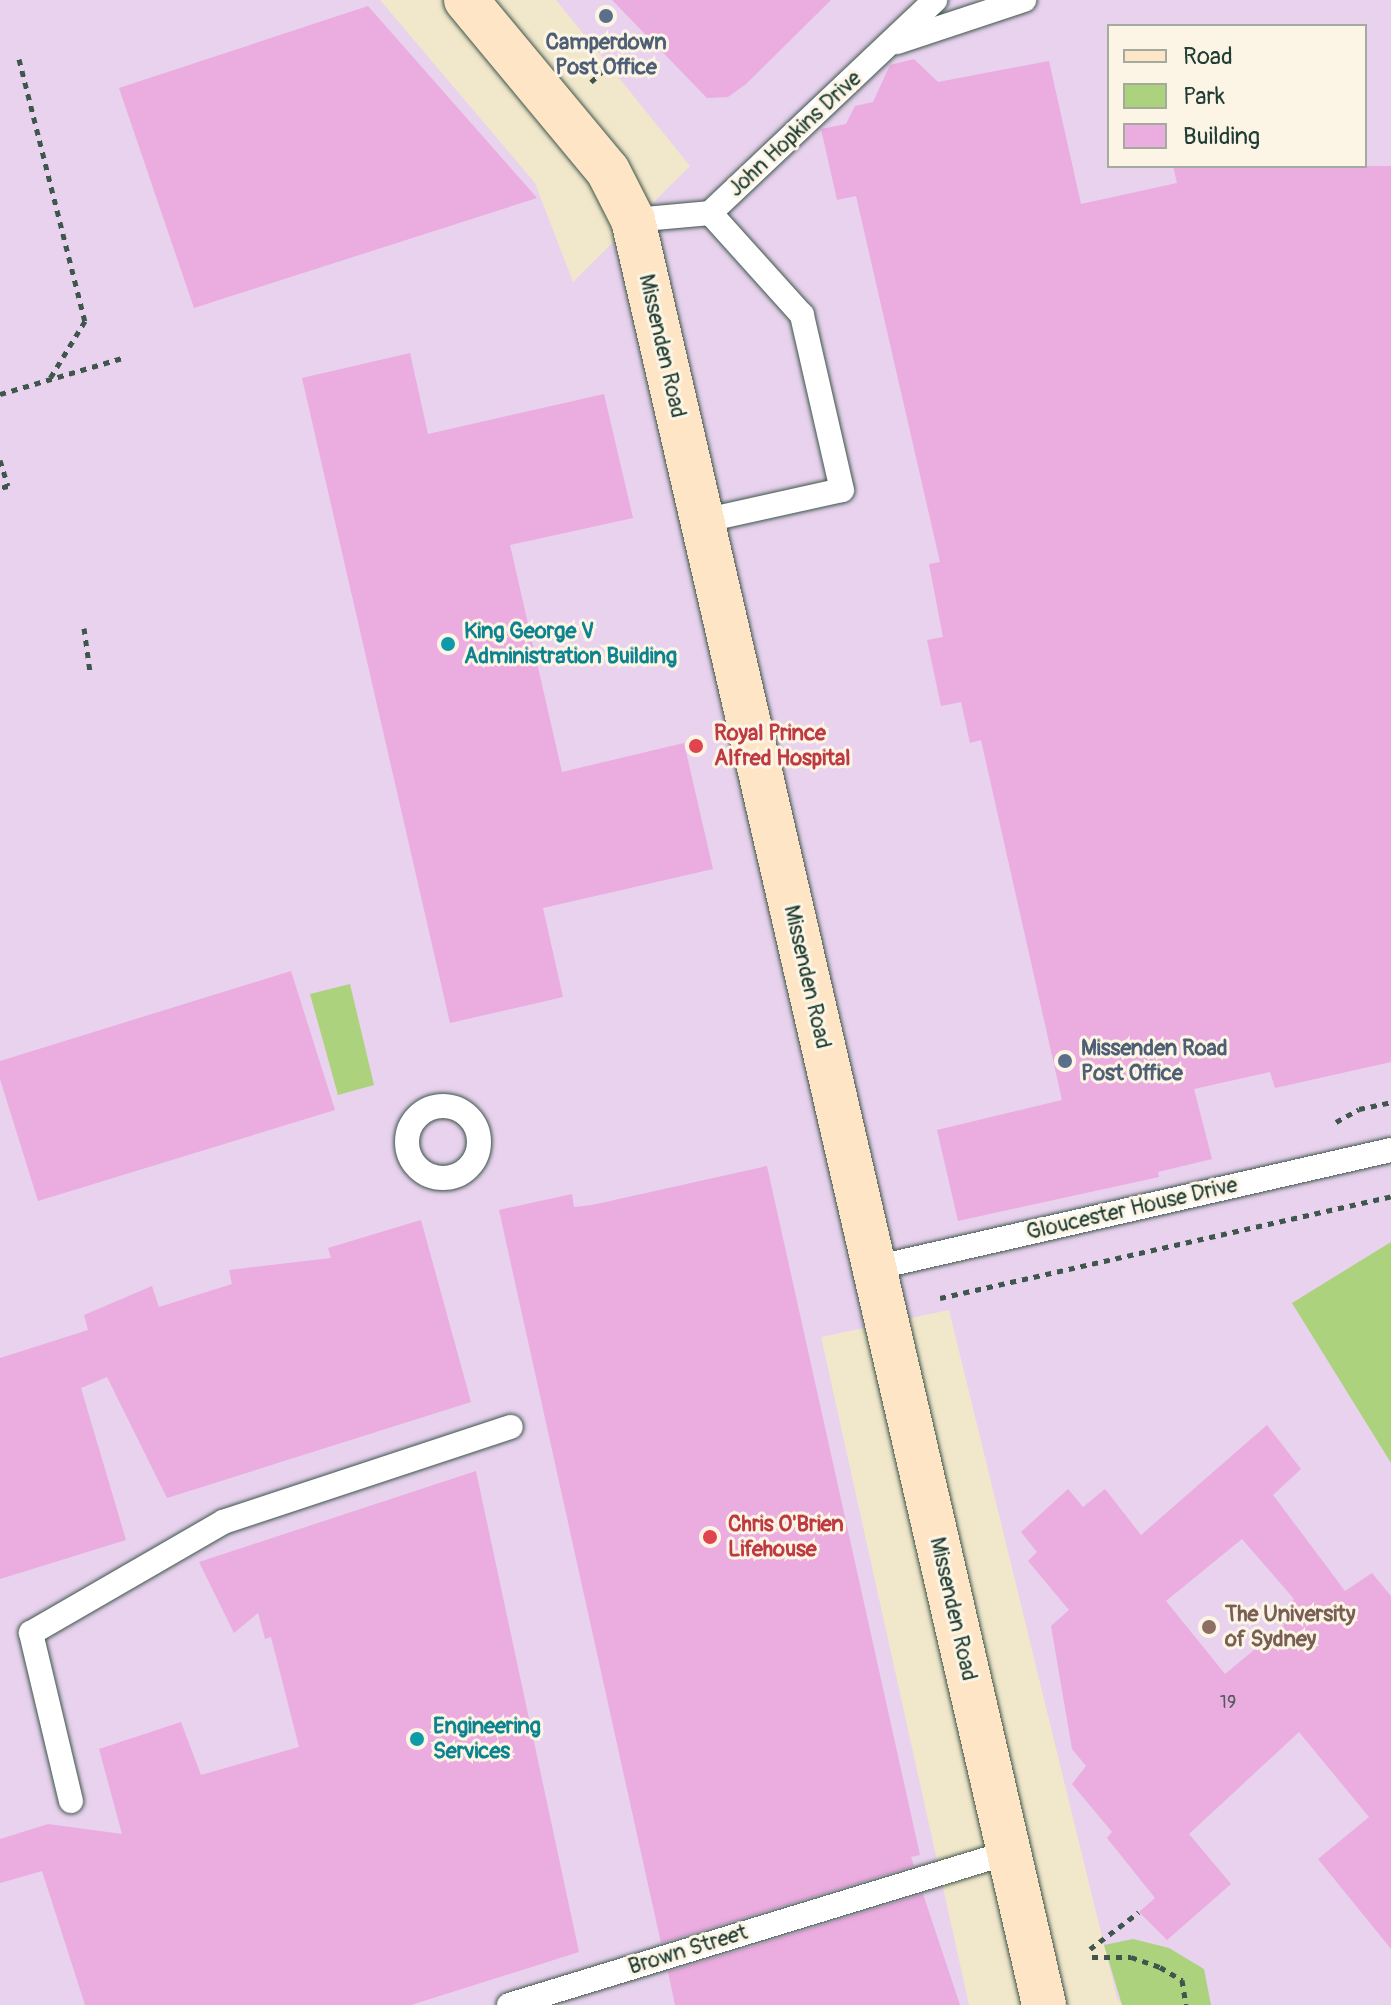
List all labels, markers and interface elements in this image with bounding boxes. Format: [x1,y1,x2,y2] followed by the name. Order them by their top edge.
[597,7,615,25] marker: Camperdown Post Office
[1107,24,1367,168] legend
[545,29,667,80] place label: Camperdown Post Office
[1183,42,1233,71] text: Road
[723,65,867,203] street label: John Hopkins Drive
[1183,82,1225,111] text: Park
[1183,122,1260,151] text: Building
[633,272,691,420] street label: Missenden Road
[464,618,677,670] place label: King George V Administration Building
[439,635,457,653] marker: King George V Administration Building
[714,720,850,772] place label: Royal Prince Alfred Hospital
[685,735,707,757] marker: Royal Prince Alfred Hospital
[778,903,836,1051] street label: Missenden Road
[1081,1035,1227,1086] place label: Missenden Road Post Office
[1056,1052,1074,1070] marker: Missenden Road Post Office
[1024,1172,1240,1246] street label: Gloucester House Drive
[728,1511,844,1562] place label: Chris O'Brien Lifehouse
[699,1526,721,1548] marker: Chris O'Brien Lifehouse
[924,1535,982,1683] street label: Missenden Road
[1225,1601,1355,1652] place label: The University of Sydney
[1200,1618,1218,1636] marker: The University of Sydney
[1220,1692,1236,1714] house number: 19
[433,1713,541,1764] place label: Engineering Services
[408,1730,426,1748] marker: Engineering Services
[625,1919,751,1981] street label: Brown Street

